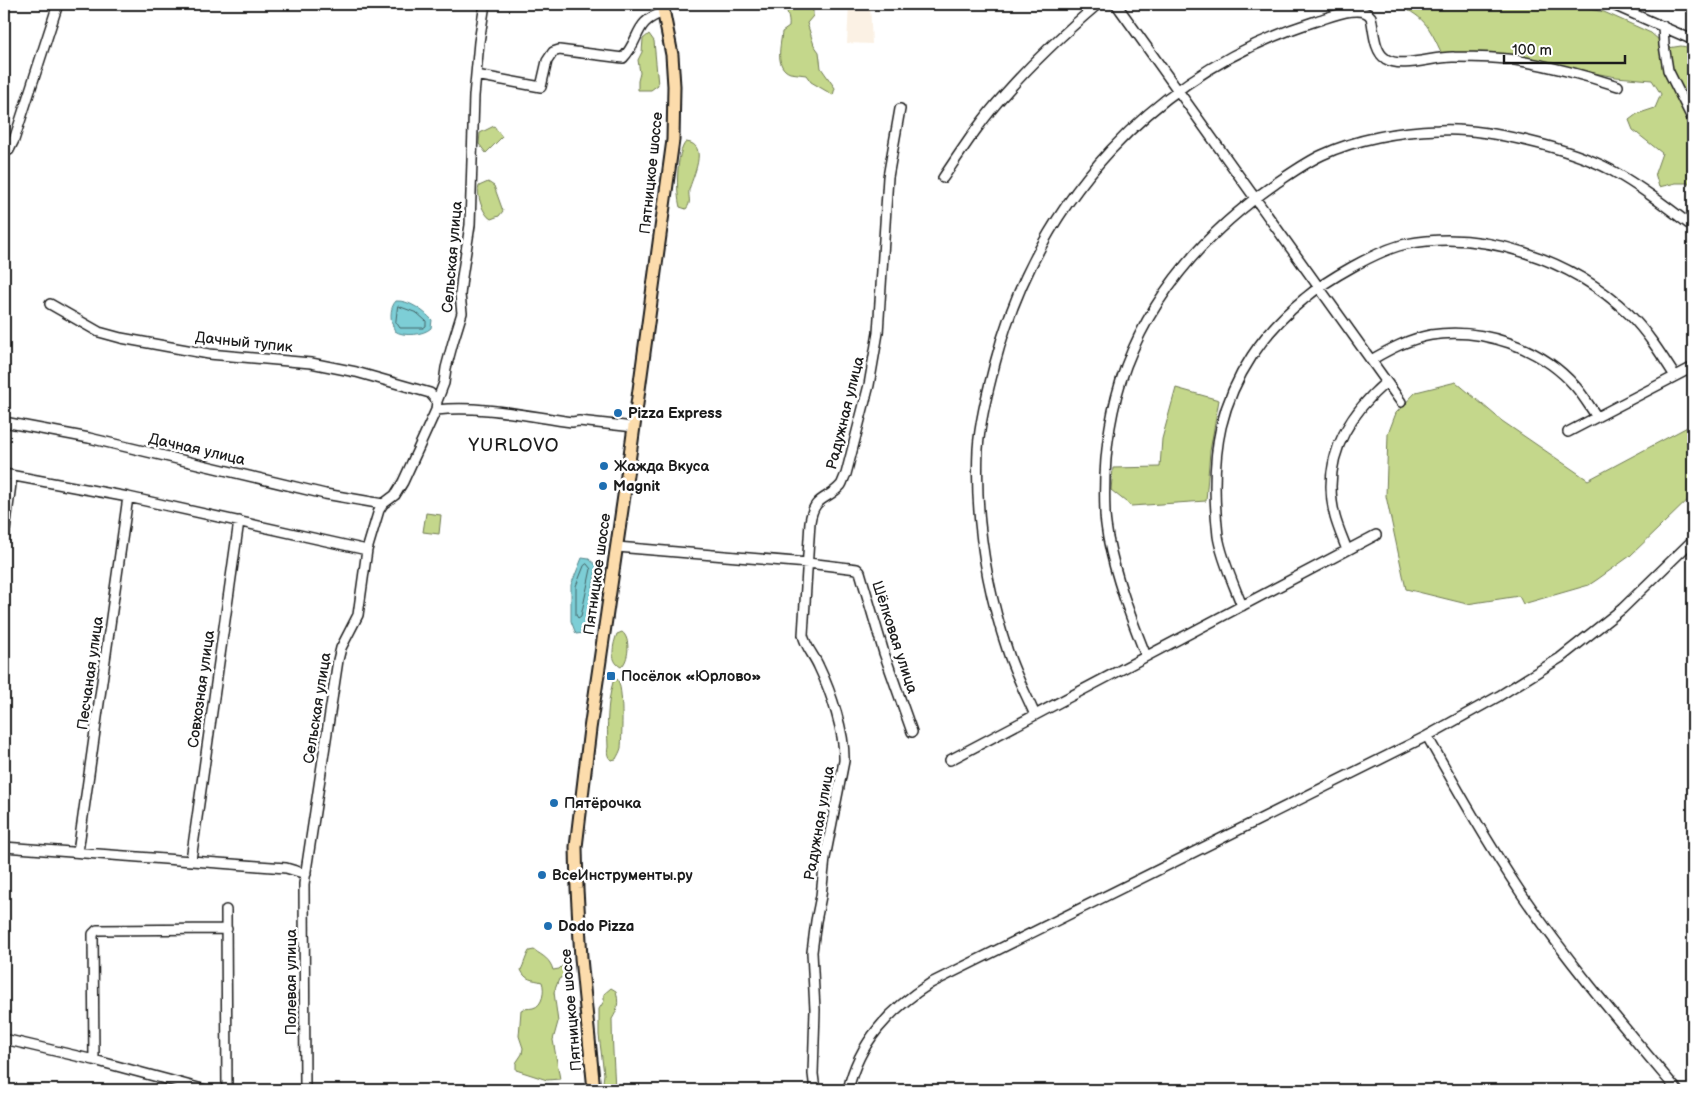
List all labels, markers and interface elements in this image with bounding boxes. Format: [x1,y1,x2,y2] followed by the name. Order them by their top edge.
[1504,32,1626,64] scale bar
[1512,41,1552,60] text: 100 m
[636,111,667,235] street label: Пятницкое шоссе
[438,200,467,314] street label: Сельская улица
[194,328,294,357] street label: Дачный тупик
[822,354,869,472] street label: Радужная улица
[628,404,722,423] place label: Pizza Express
[612,407,624,419] marker: Pizza Express
[147,429,247,470] street label: Дачная улица
[468,435,560,456] district label: YURLOVO
[614,457,709,476] place label: Жажда Вкуса
[598,460,610,472] marker: Жажда Вкуса
[613,477,660,496] place label: Magnit
[597,480,609,492] marker: Magnit
[580,512,615,636] street label: Пятницкое шоссе
[867,578,922,696] street label: Шёлковая улица
[73,615,108,731] street label: Песчаная улица
[184,629,219,749] street label: Совхозная улица
[299,651,336,765] street label: Сельская улица
[621,667,762,686] place label: Посёлок «Юрлово»
[605,670,617,682] marker: Посёлок «Юрлово»
[800,764,839,882] street label: Радужная улица
[564,794,642,813] place label: Пятёрочка
[548,797,560,809] marker: Пятёрочка
[552,866,693,885] place label: ВсеИнструменты.ру
[536,869,548,881] marker: ВсеИнструменты.ру
[558,917,634,936] place label: Dodo Pizza
[542,920,554,932] marker: Dodo Pizza
[282,929,301,1035] street label: Полевая улица
[557,948,586,1072] street label: Пятницкое шоссе

